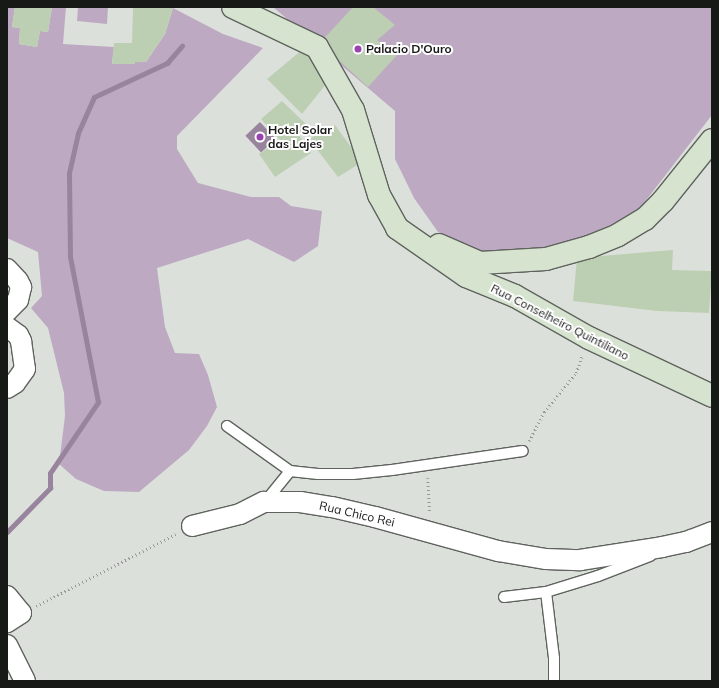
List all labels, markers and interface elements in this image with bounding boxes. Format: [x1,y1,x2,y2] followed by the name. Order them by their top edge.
[366,42,452,56] place label: Palacio D'Ouro
[353,44,363,54] marker: Palacio D'Ouro
[268,123,332,151] place label: Hotel Solar das Lajes
[255,132,265,142] marker: Hotel Solar das Lajes
[488,281,632,363] street label: Rua Conselheiro Quintiliano
[318,498,396,530] street label: Rua Chico Rei

